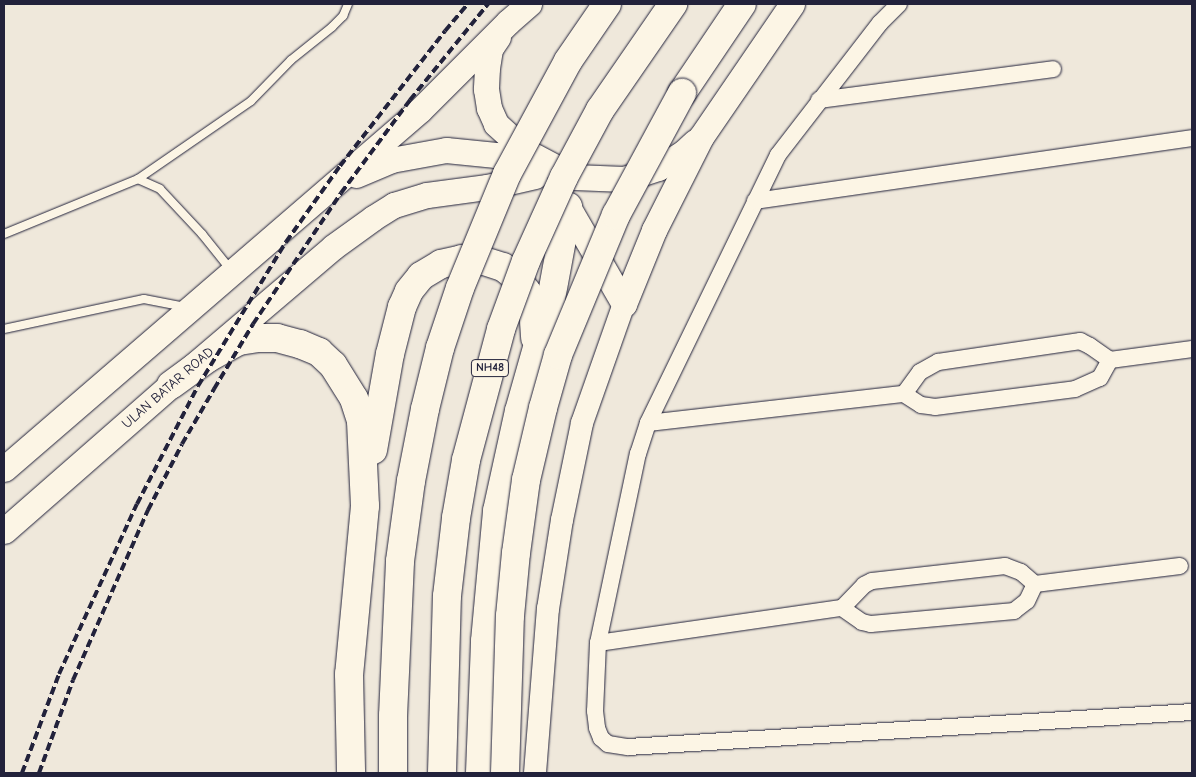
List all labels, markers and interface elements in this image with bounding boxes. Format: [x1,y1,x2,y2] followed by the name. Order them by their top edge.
[119,344,217,432] street label: ULAN BATAR ROAD
[470,358,510,378] road number: NH48

